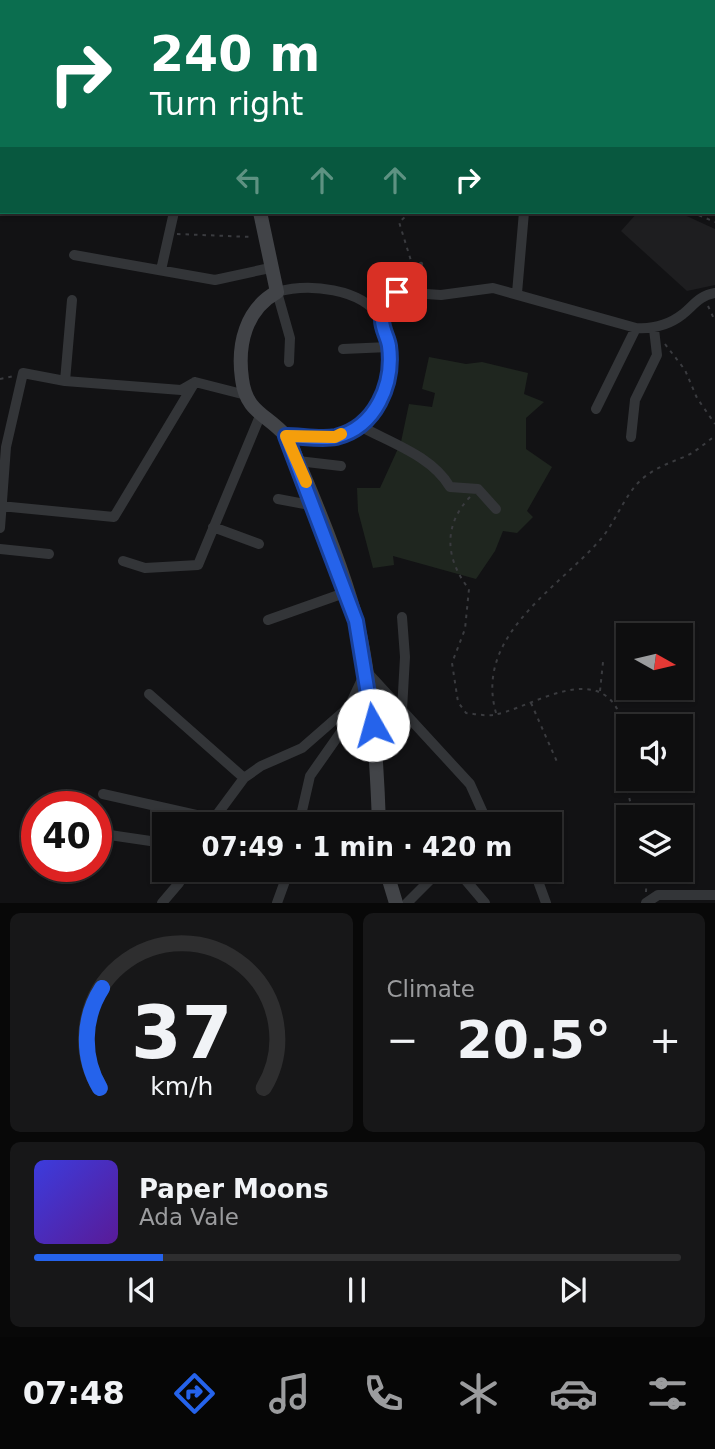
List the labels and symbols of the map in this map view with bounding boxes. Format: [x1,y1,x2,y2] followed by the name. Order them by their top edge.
[367,262,427,322] pin
[616,623,693,700] north arrow
[336,688,410,762] position arrow
[21,791,112,882] speed limit sign: 40

